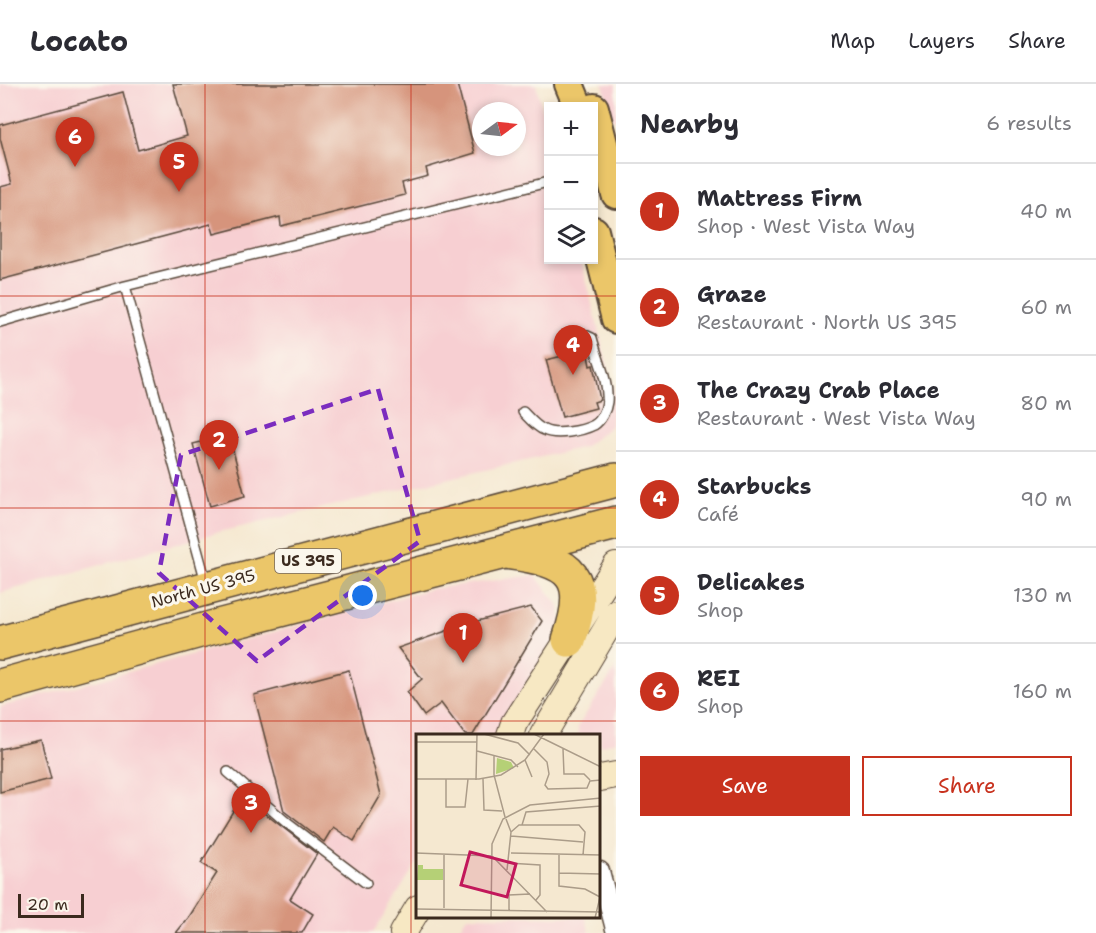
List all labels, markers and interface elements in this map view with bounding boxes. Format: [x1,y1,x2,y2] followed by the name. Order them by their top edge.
[30,22,128,60] text: Locato
[830,27,875,55] text: Map
[908,27,975,55] text: Layers
[1008,27,1066,55] text: Share
[472,102,526,156] north arrow
[544,102,598,264] map controls
[544,102,598,156] button: +
[640,106,739,141] text: Nearby
[986,110,1072,136] text: 6 results
[56,118,94,167] pin: 6
[160,142,198,192] pin: 5
[544,156,598,210] button: −
[697,184,862,213] text: Mattress Firm
[655,198,664,224] text: 1
[1020,198,1072,224] text: 40 m
[544,210,598,264] button: layers
[697,213,915,239] text: Shop · West Vista Way
[697,280,767,309] text: Graze
[653,294,667,320] text: 2
[1020,294,1072,320] text: 60 m
[697,309,957,335] text: Restaurant · North US 395
[554,326,592,375] pin: 4
[697,376,940,405] text: The Crazy Crab Place
[653,390,667,416] text: 3
[1020,390,1072,416] text: 80 m
[697,405,976,431] text: Restaurant · West Vista Way
[200,420,238,470] pin: 2
[697,472,811,501] text: Starbucks
[653,486,667,512] text: 4
[1020,486,1072,512] text: 90 m
[697,501,739,527] text: Café
[275,549,341,573] road number: US 395
[149,565,257,612] street label: North US 395
[697,568,805,597] text: Delicakes
[348,581,377,610] your location
[653,582,666,608] text: 5
[1013,582,1072,608] text: 130 m
[697,597,744,623] text: Shop
[444,614,482,663] pin: 1
[697,664,740,693] text: REI
[653,678,667,704] text: 6
[1013,678,1072,704] text: 160 m
[697,693,744,719] text: Shop
[416,734,601,918] inset map
[640,756,850,816] button: Save
[862,756,1072,816] button: Share
[232,784,270,833] pin: 3
[18,891,84,918] scale bar
[27,894,68,915] text: 20 m

